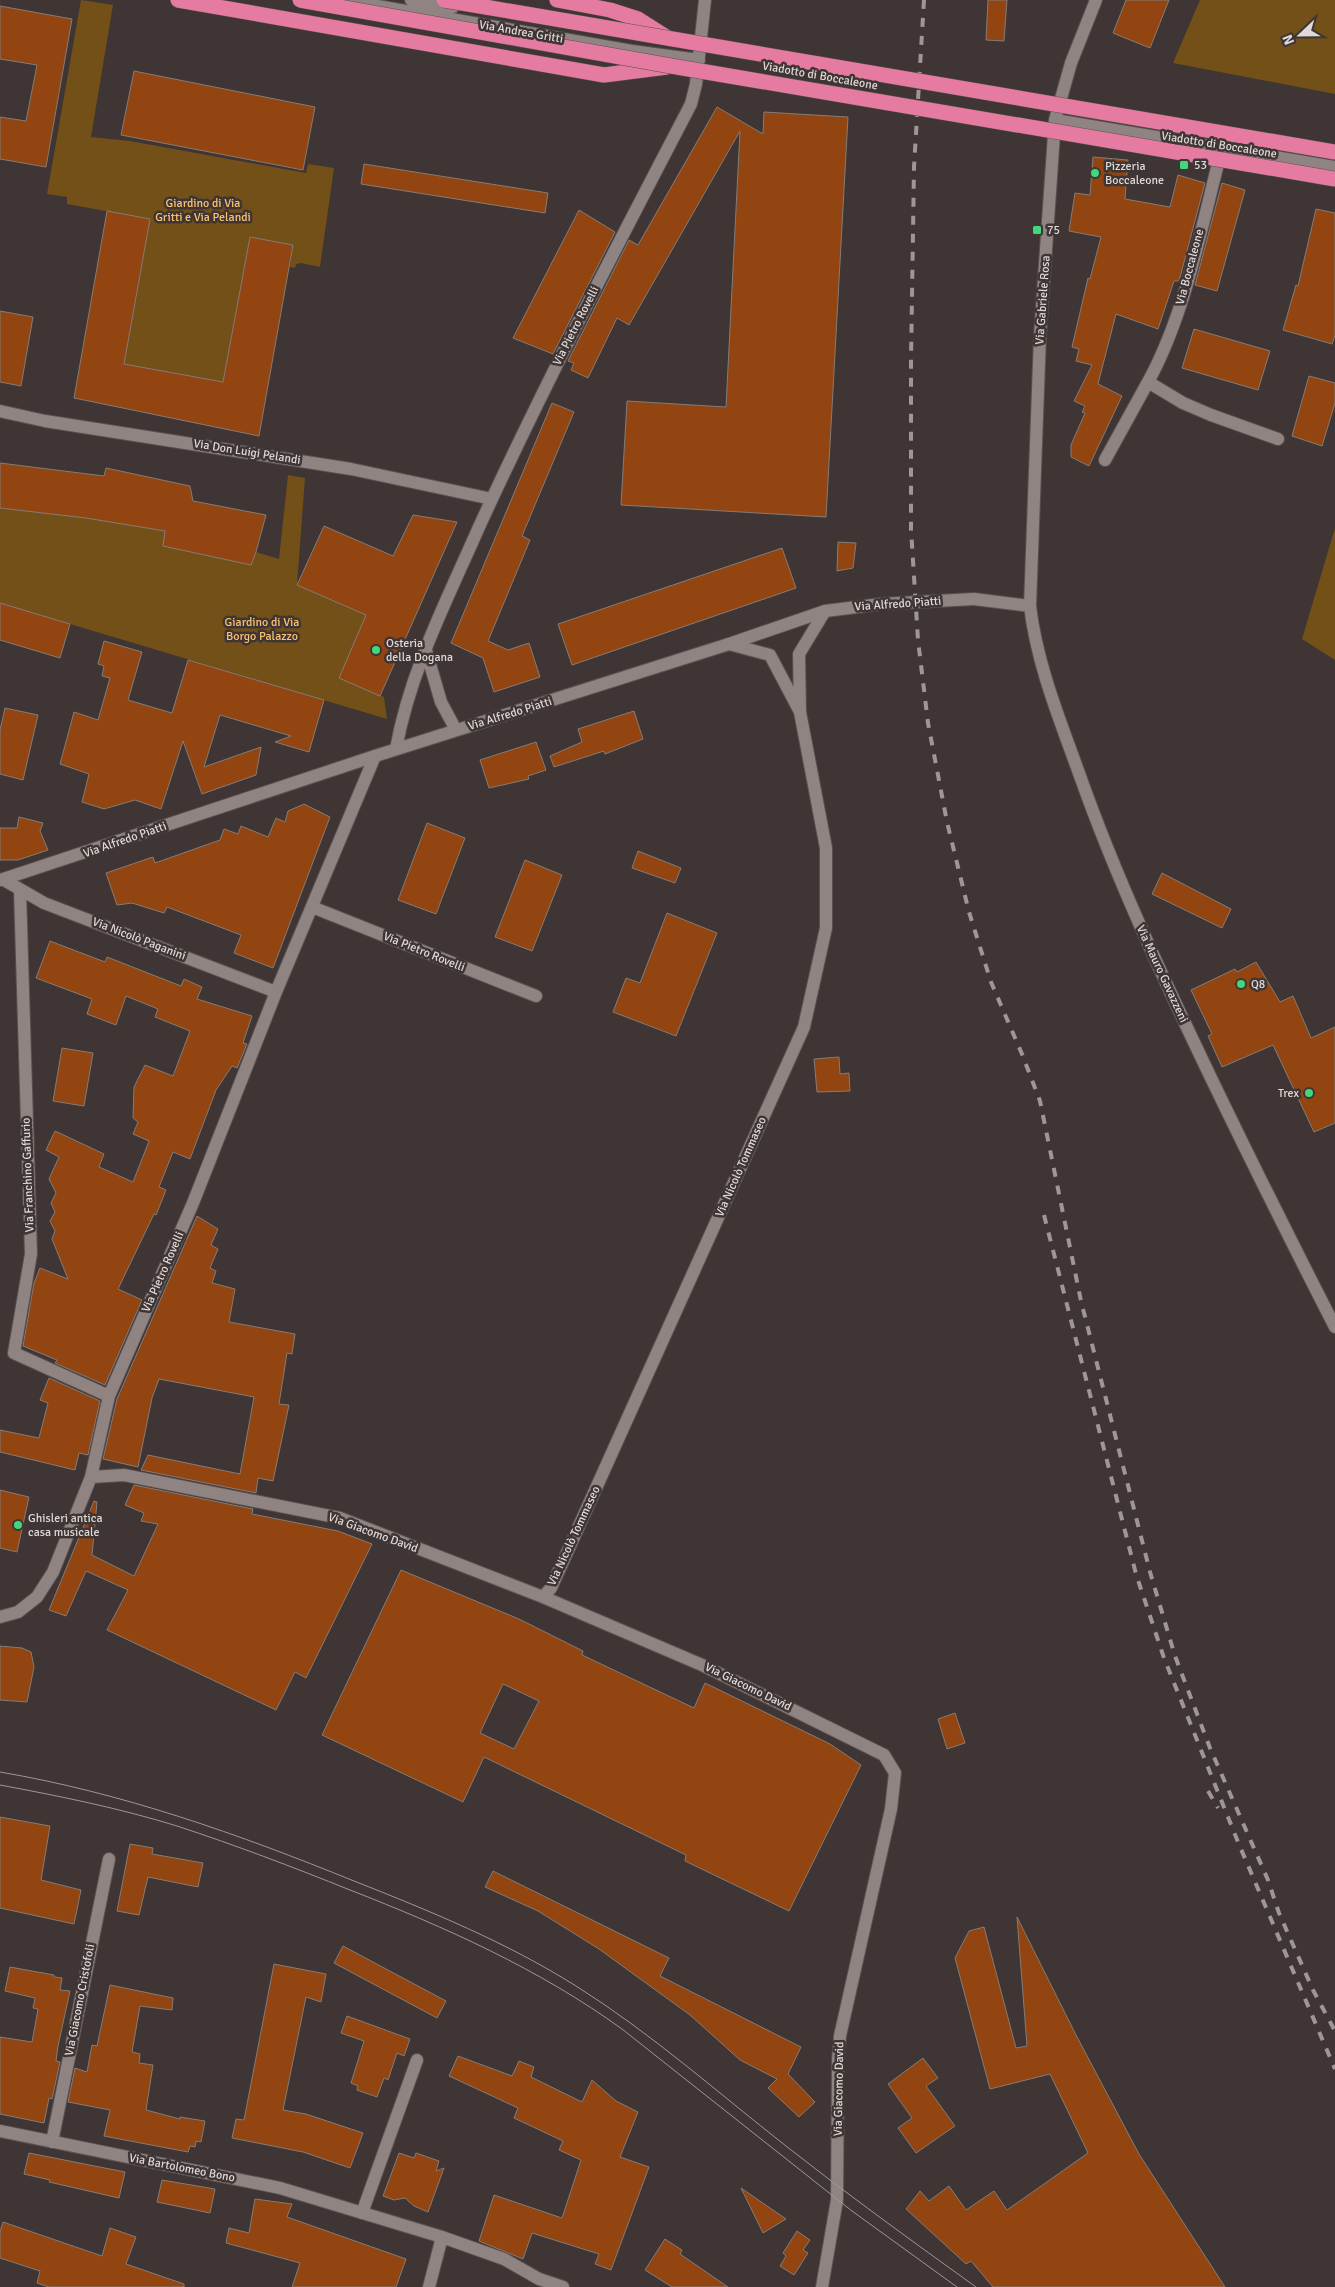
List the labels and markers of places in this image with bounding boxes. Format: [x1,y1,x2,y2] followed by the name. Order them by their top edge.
[1194,158,1207,173] place label: 53
[1105,159,1164,188] place label: Pizzeria Boccaleone
[1178,159,1190,171] marker: 53
[1089,167,1101,179] marker: Pizzeria Boccaleone
[1047,223,1060,238] place label: 75
[1031,224,1043,236] marker: 75
[386,636,453,665] place label: Osteria della Dogana
[370,644,382,656] marker: Osteria della Dogana
[1251,977,1265,992] place label: Q8
[1235,978,1247,990] marker: Q8
[1278,1086,1299,1101] place label: Trex
[1303,1087,1315,1099] marker: Trex
[28,1511,103,1540] place label: Ghisleri antica casa musicale
[12,1519,24,1531] marker: Ghisleri antica casa musicale

